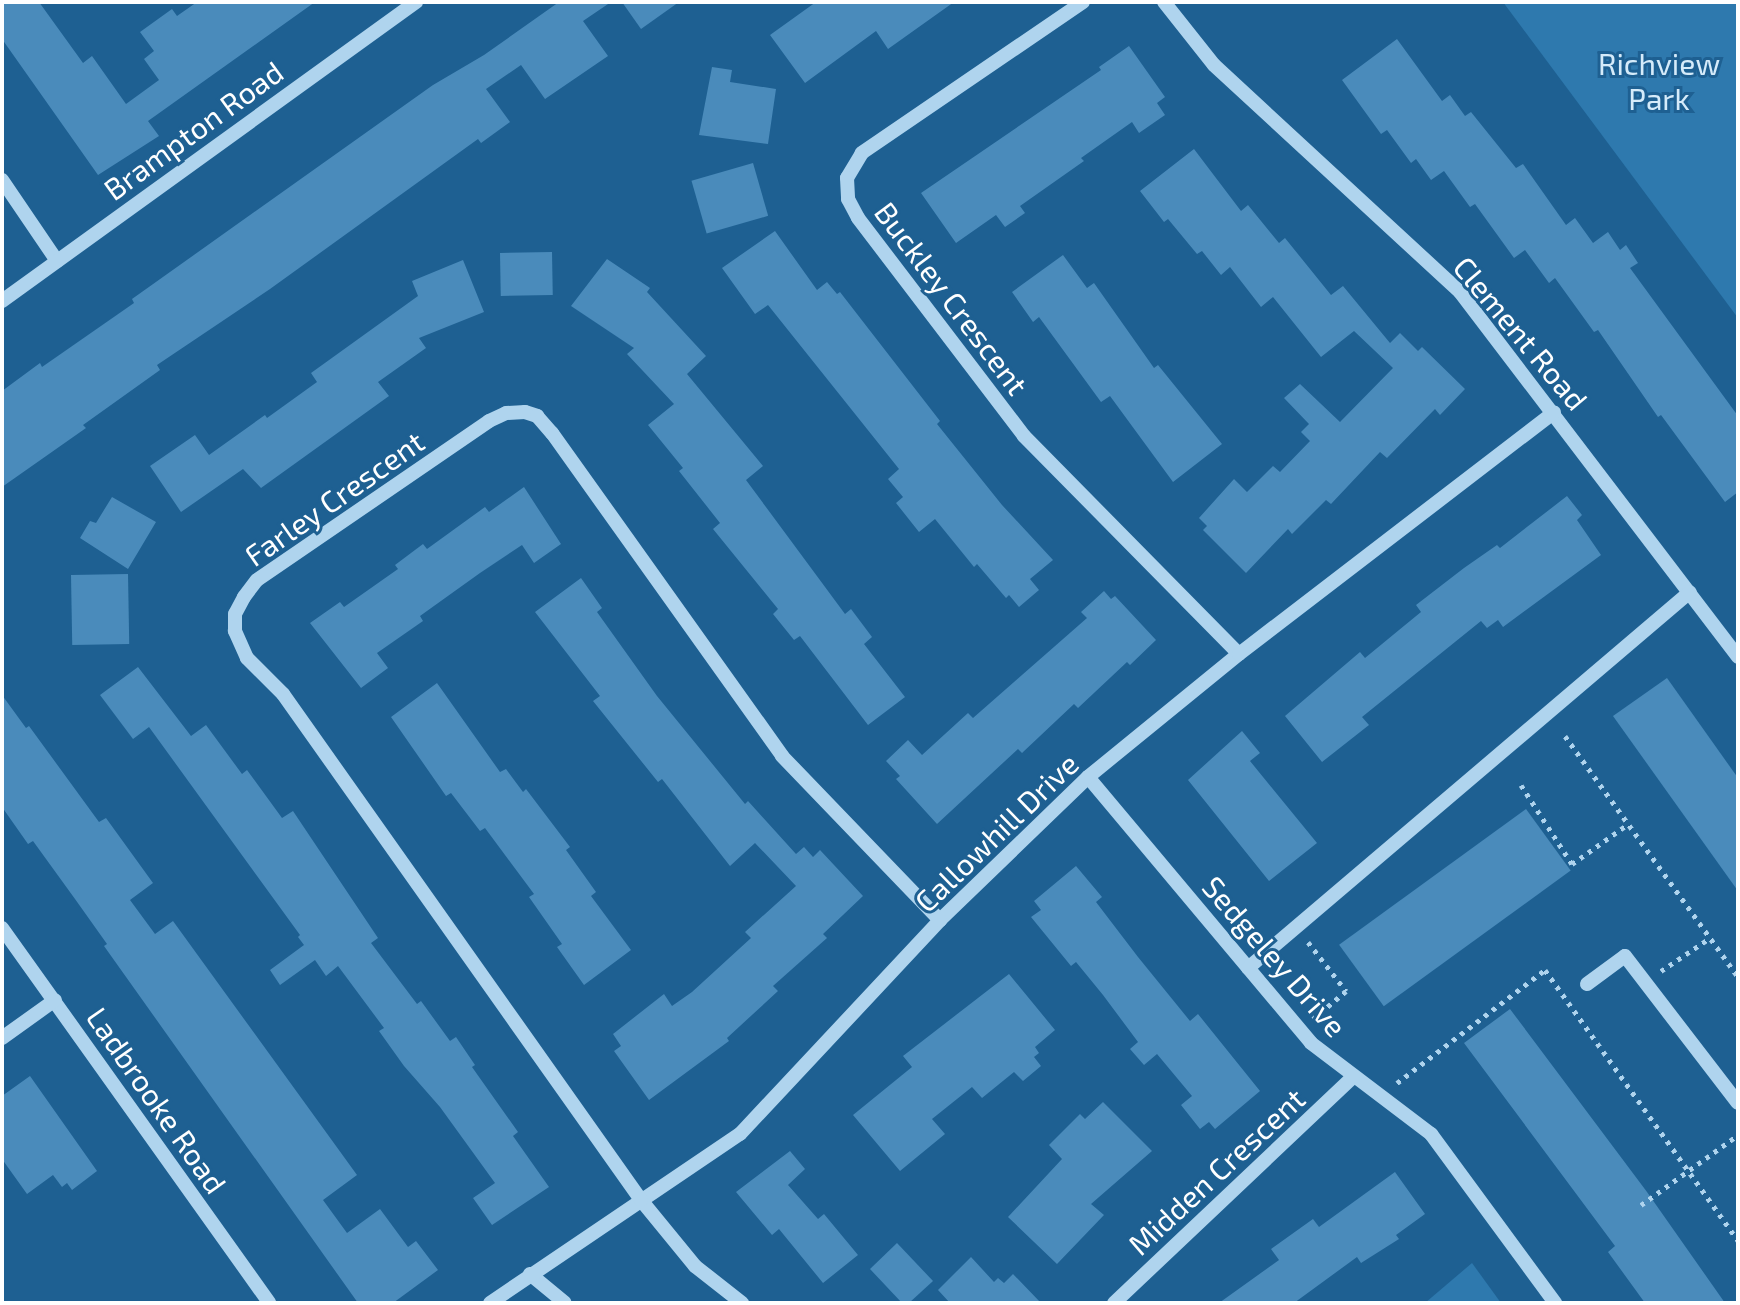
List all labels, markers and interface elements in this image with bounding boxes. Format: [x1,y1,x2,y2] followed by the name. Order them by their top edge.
[1598,45,1720,116] park label: Richview Park
[96,53,290,207] street label: Brampton Road
[868,194,1036,402] street label: Buckley Crescent
[1446,249,1596,417] street label: Clement Road
[237,423,431,573] street label: Farley Crescent
[907,745,1085,919] street label: Callowhill Drive
[1195,868,1355,1044] street label: Sedgeley Drive
[80,1000,234,1200] street label: Ladbrooke Road
[1120,1080,1312,1262] street label: Midden Crescent

